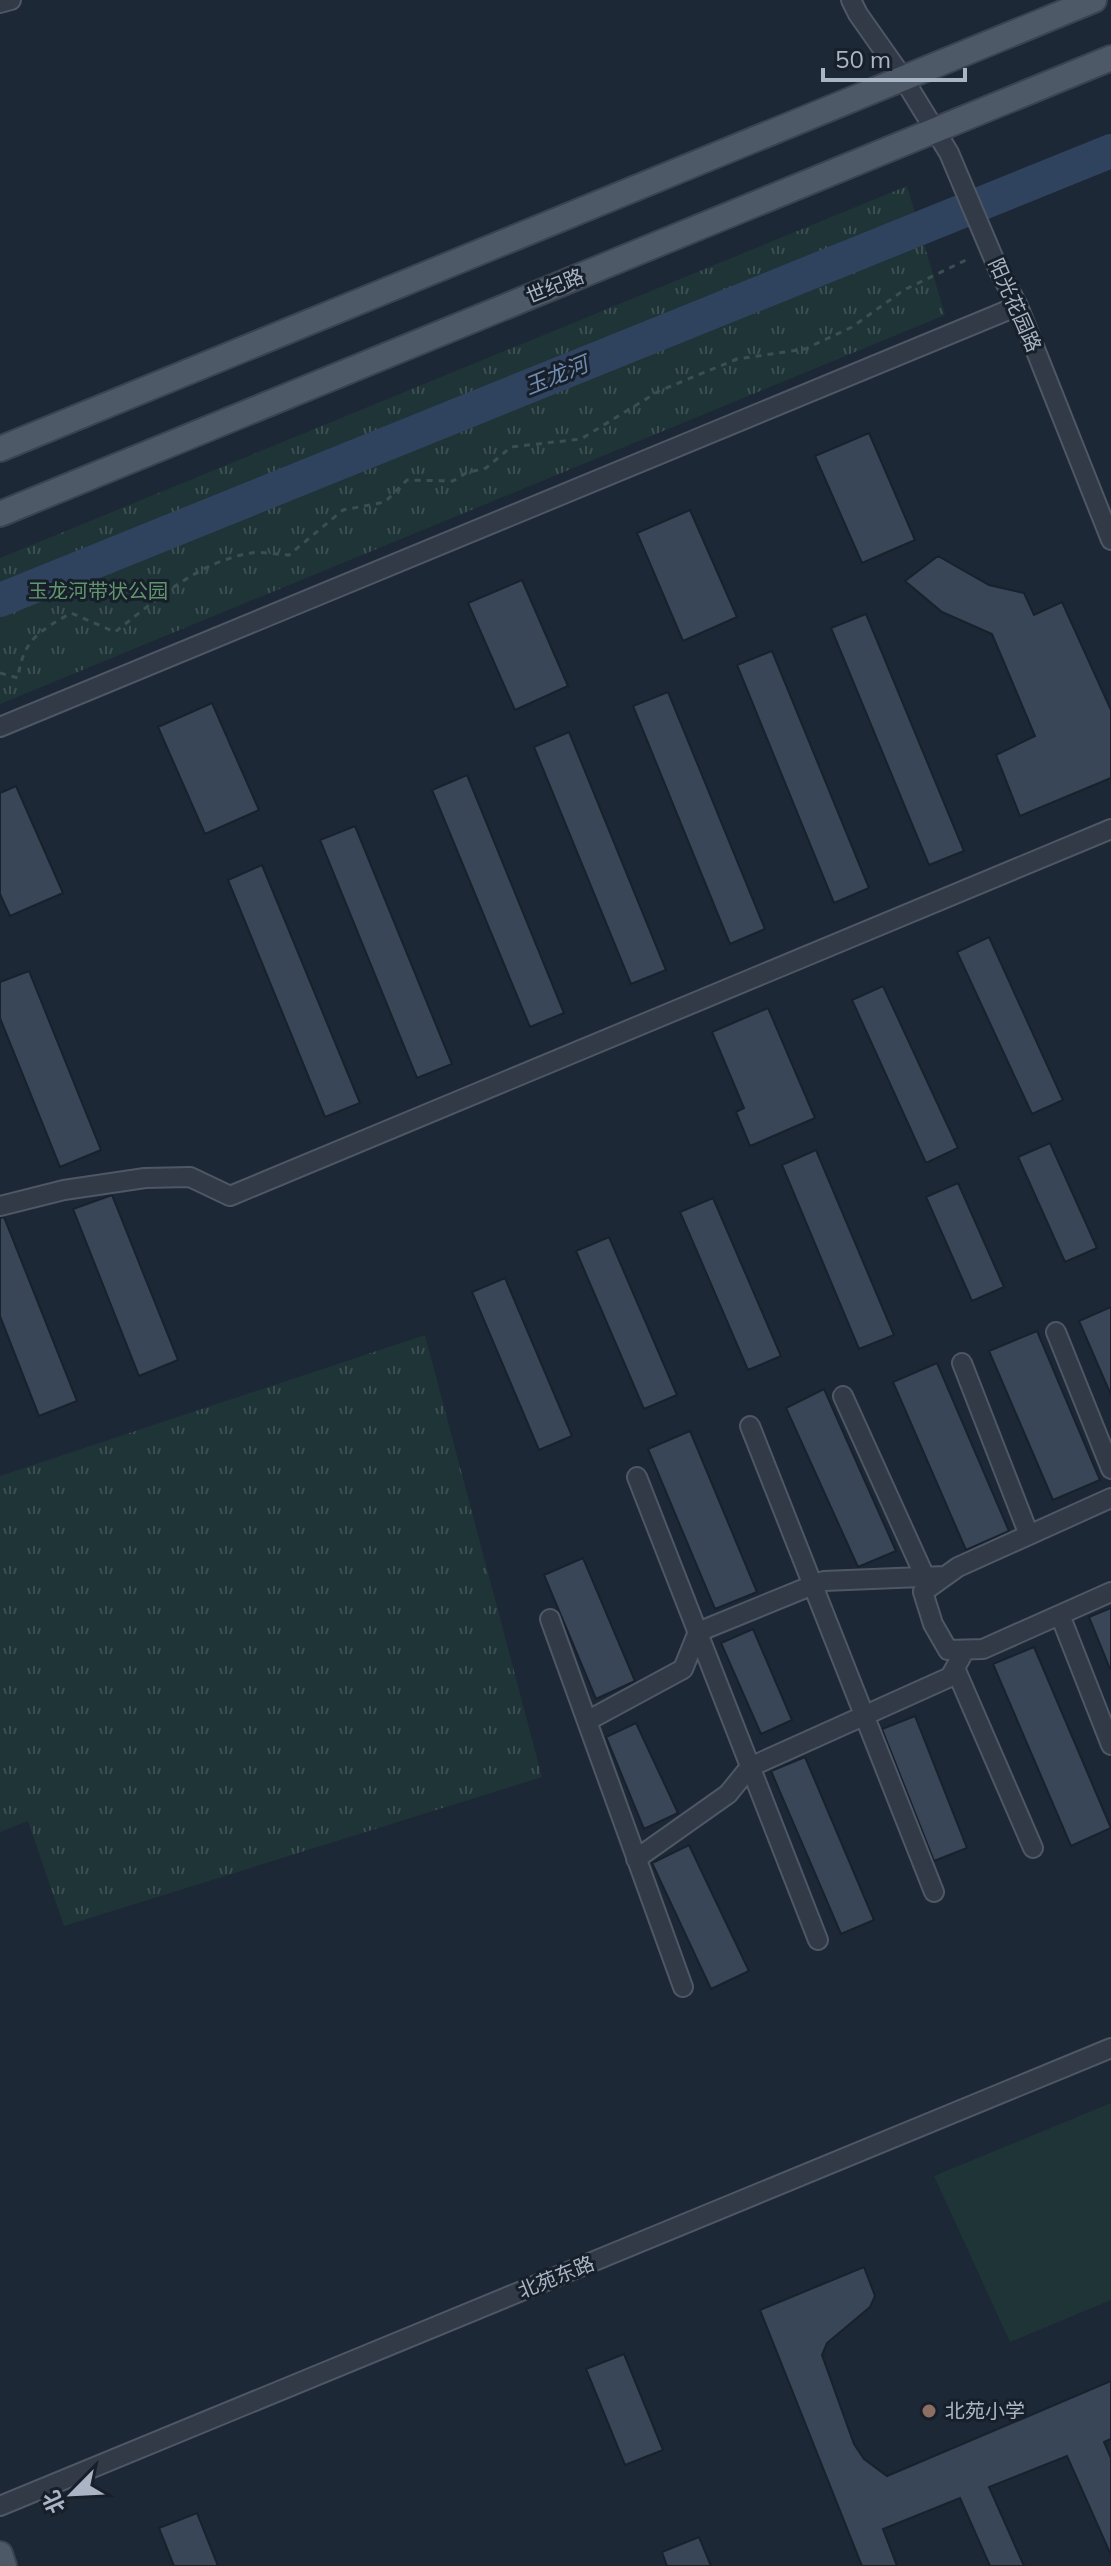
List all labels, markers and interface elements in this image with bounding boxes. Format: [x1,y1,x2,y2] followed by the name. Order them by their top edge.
[823,32,965,82] scale bar
[835,44,891,74] text: 50 m
[984,254,1047,356] street label: 阳光花园路
[522,263,587,308] street label: 世纪路
[520,348,596,400] water label: 玉龙河
[28,578,168,603] park label: 玉龙河带状公园
[514,2250,598,2303] street label: 北苑东路
[945,2398,1025,2423] place label: 北苑小学
[920,2402,938,2420] marker: 北苑小学
[32,2454,112,2534] north arrow
[36,2486,71,2518] text: 北

